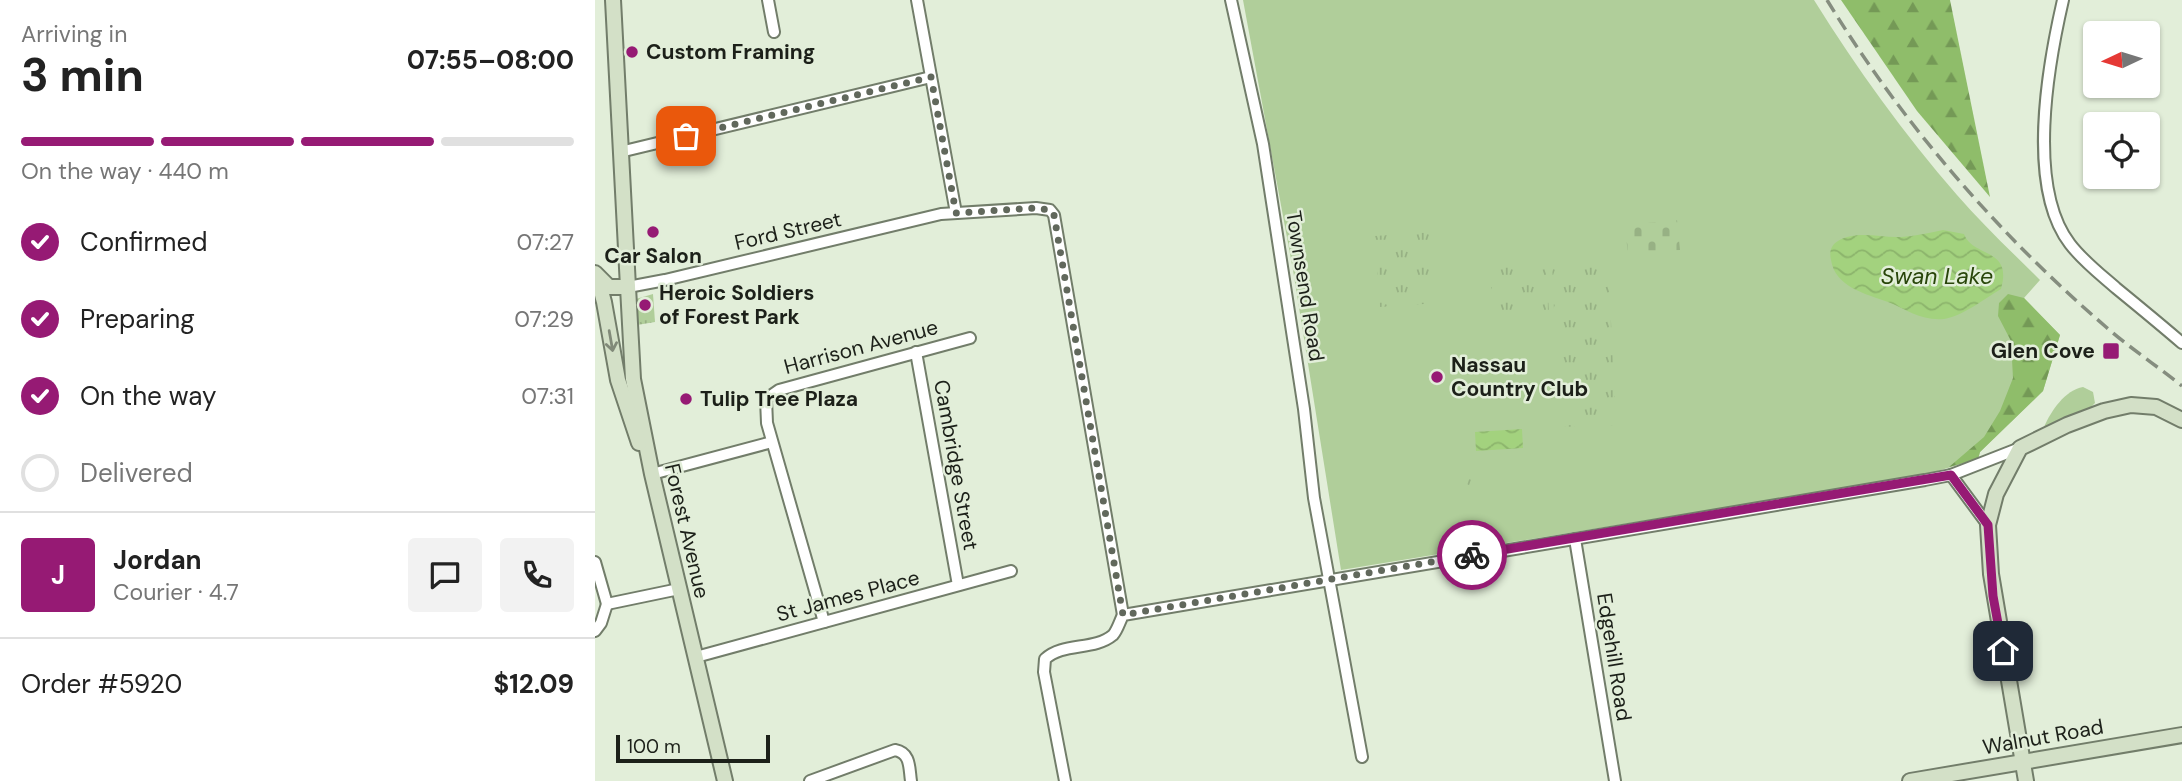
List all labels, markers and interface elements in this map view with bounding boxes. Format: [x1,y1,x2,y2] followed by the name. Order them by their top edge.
[21,19,127,49] text: Arriving in
[2083,21,2159,98] north arrow
[2083,21,2160,189] map controls
[646,38,815,66] place label: Custom Framing
[407,43,574,77] text: 07:55–08:00
[624,44,640,60] marker: Custom Framing
[21,45,144,105] text: 3 min
[656,106,716,166] pin
[2083,112,2160,189] button: locate
[667,117,705,155] icon: bag
[21,156,229,186] text: On the way · 440 m
[732,205,844,257] street label: Ford Street
[1279,209,1331,363] street label: Townsend Road
[21,223,59,261] icon: check
[645,224,661,240] marker: Car Salon
[80,225,207,259] text: Confirmed
[517,227,574,257] text: 07:27
[604,242,702,270] place label: Car Salon
[1881,261,1993,291] water label: Swan Lake
[659,279,814,331] place label: Heroic Soldiers of Forest Park
[637,297,653,313] marker: Heroic Soldiers of Forest Park
[21,300,59,338] icon: check
[80,302,195,336] text: Preparing
[514,304,574,334] text: 07:29
[781,313,941,381] street label: Harrison Avenue
[605,330,618,352] one-way arrow
[1991,337,2095,365] place label: Glen Cove
[2101,341,2121,361] marker: Glen Cove
[1451,351,1588,403] place label: Nassau Country Club
[1429,369,1445,385] marker: Nassau Country Club
[21,377,59,415] icon: check
[927,378,985,552] street label: Cambridge Street
[80,379,216,413] text: On the way
[521,381,574,411] text: 07:31
[700,385,858,413] place label: Tulip Tree Plaza
[678,391,694,407] marker: Tulip Tree Plaza
[80,456,193,490] text: Delivered
[658,461,716,601] street label: Forest Avenue
[1437,520,1507,590] courier
[1453,536,1491,574] icon: bike
[408,538,482,612] button: chat
[500,538,574,612] button: phone
[113,543,202,577] text: Jordan
[51,558,65,592] text: J
[773,563,923,629] street label: St James Place
[113,577,239,607] text: Courier · 4.7
[1590,591,1638,723] street label: Edgehill Road
[1973,621,2033,681] pin
[1984,632,2022,670] icon: home
[21,667,182,701] text: Order #5920
[494,667,574,701] text: $12.09
[1980,713,2106,761] street label: Walnut Road
[616,732,770,764] scale bar
[627,734,681,759] text: 100 m

